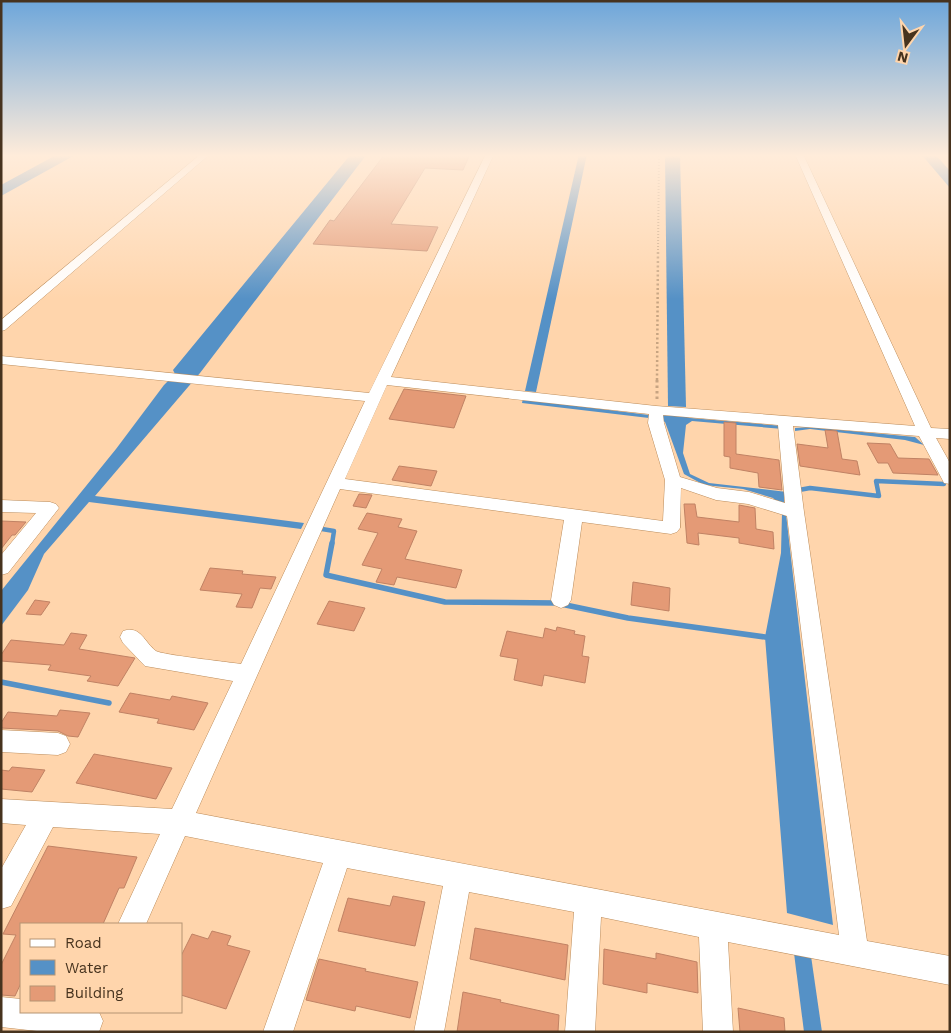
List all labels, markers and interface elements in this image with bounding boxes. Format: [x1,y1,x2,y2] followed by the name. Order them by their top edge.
[881,20,931,70] north arrow
[896,48,910,67] text: N
[20,923,182,1013] legend
[65,934,102,952] text: Road
[65,959,108,977] text: Water
[65,984,123,1002] text: Building

